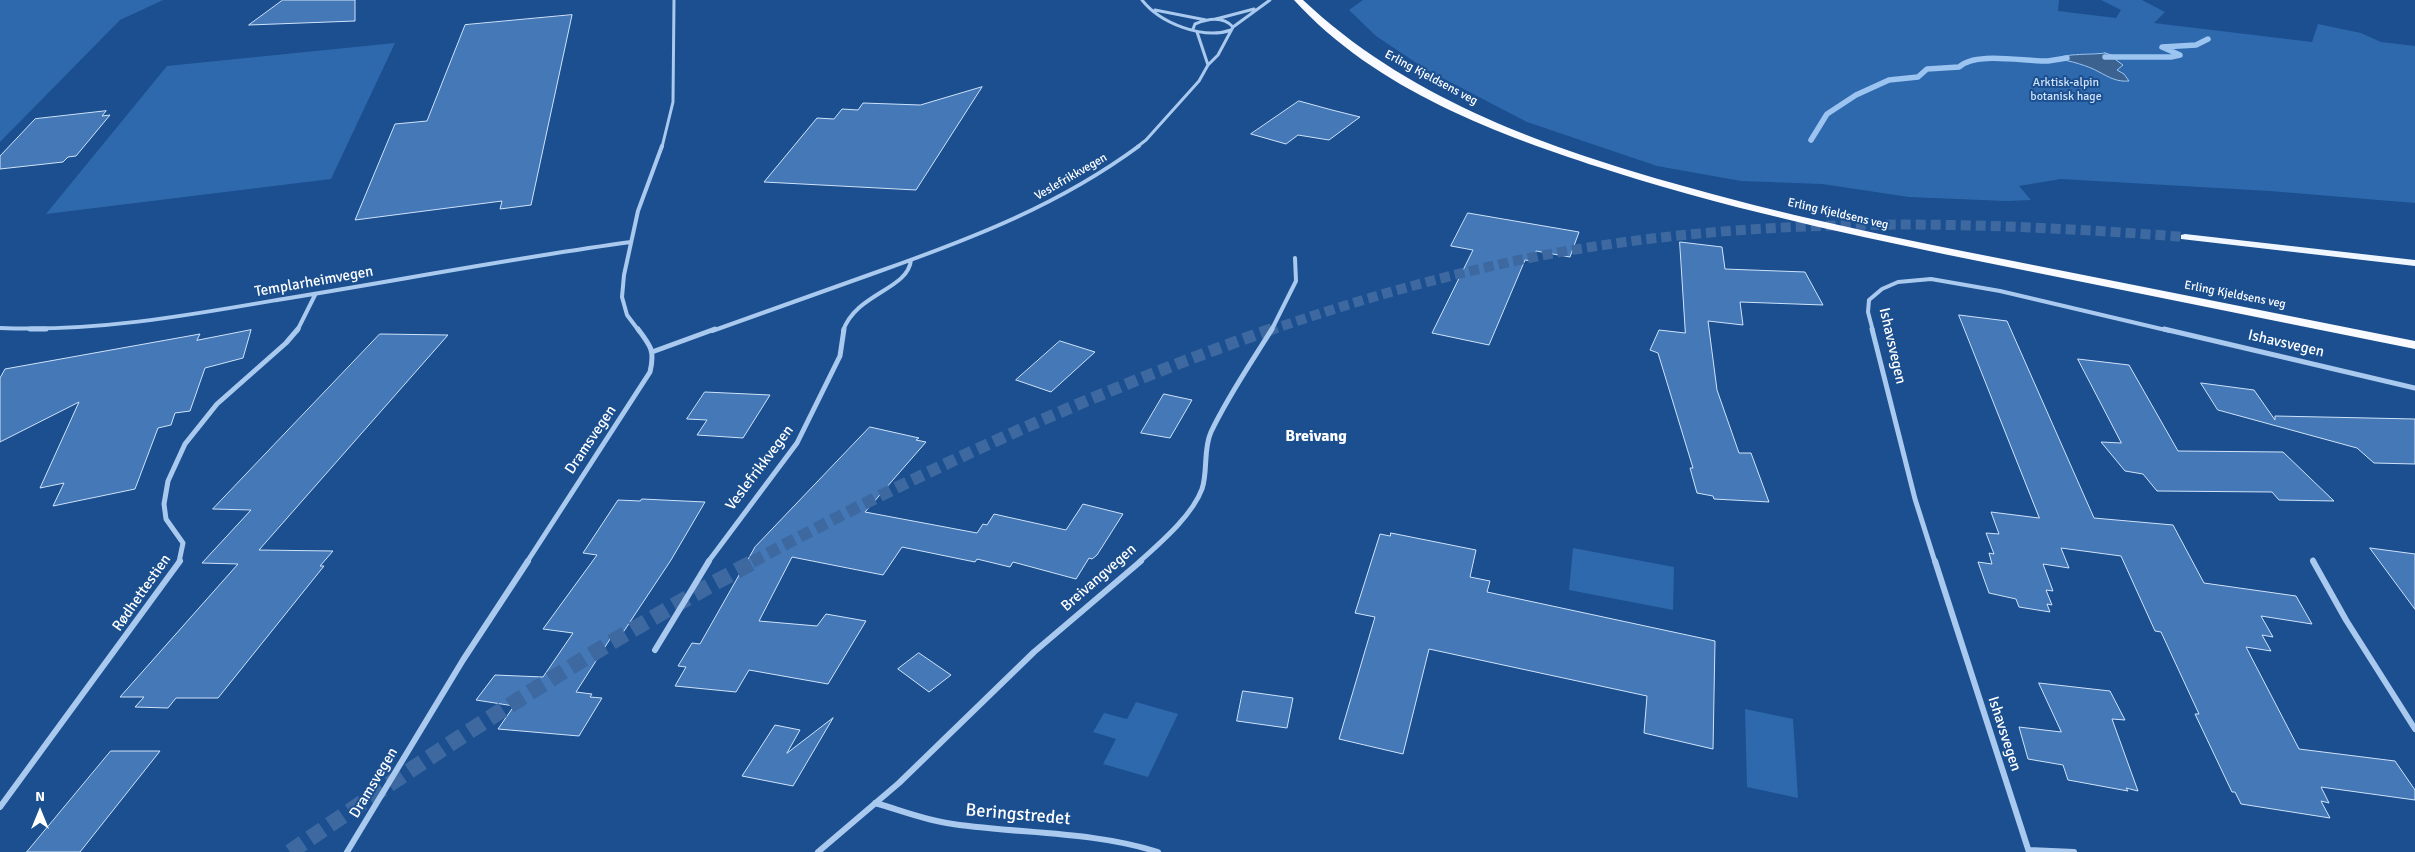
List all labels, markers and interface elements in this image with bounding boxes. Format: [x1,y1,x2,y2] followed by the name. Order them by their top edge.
[1382,47,1480,109] street label: Erling Kjeldsens veg
[2030,76,2102,104] park label: Arktisk-alpin botanisk hage
[1032,150,1110,204] street label: Veslefrikkvegen
[1786,195,1890,233] street label: Erling Kjeldsens veg
[253,263,375,301] street label: Templarheimvegen
[2183,278,2287,312] street label: Erling Kjeldsens veg
[1874,306,1910,386] street label: Ishavsvegen
[2246,326,2326,362] street label: Ishavsvegen
[561,402,621,478] street label: Dramsvegen
[722,422,798,514] street label: Veslefrikkvegen
[1285,427,1347,447] district label: Breivang
[1058,540,1140,616] street label: Breivangvegen
[109,551,175,635] street label: Rødhettestien
[1983,694,2025,774] street label: Ishavsvegen
[346,745,402,821] street label: Dramsvegen
[15,787,65,837] north arrow
[35,788,45,805] text: N
[965,800,1071,830] street label: Beringstredet

